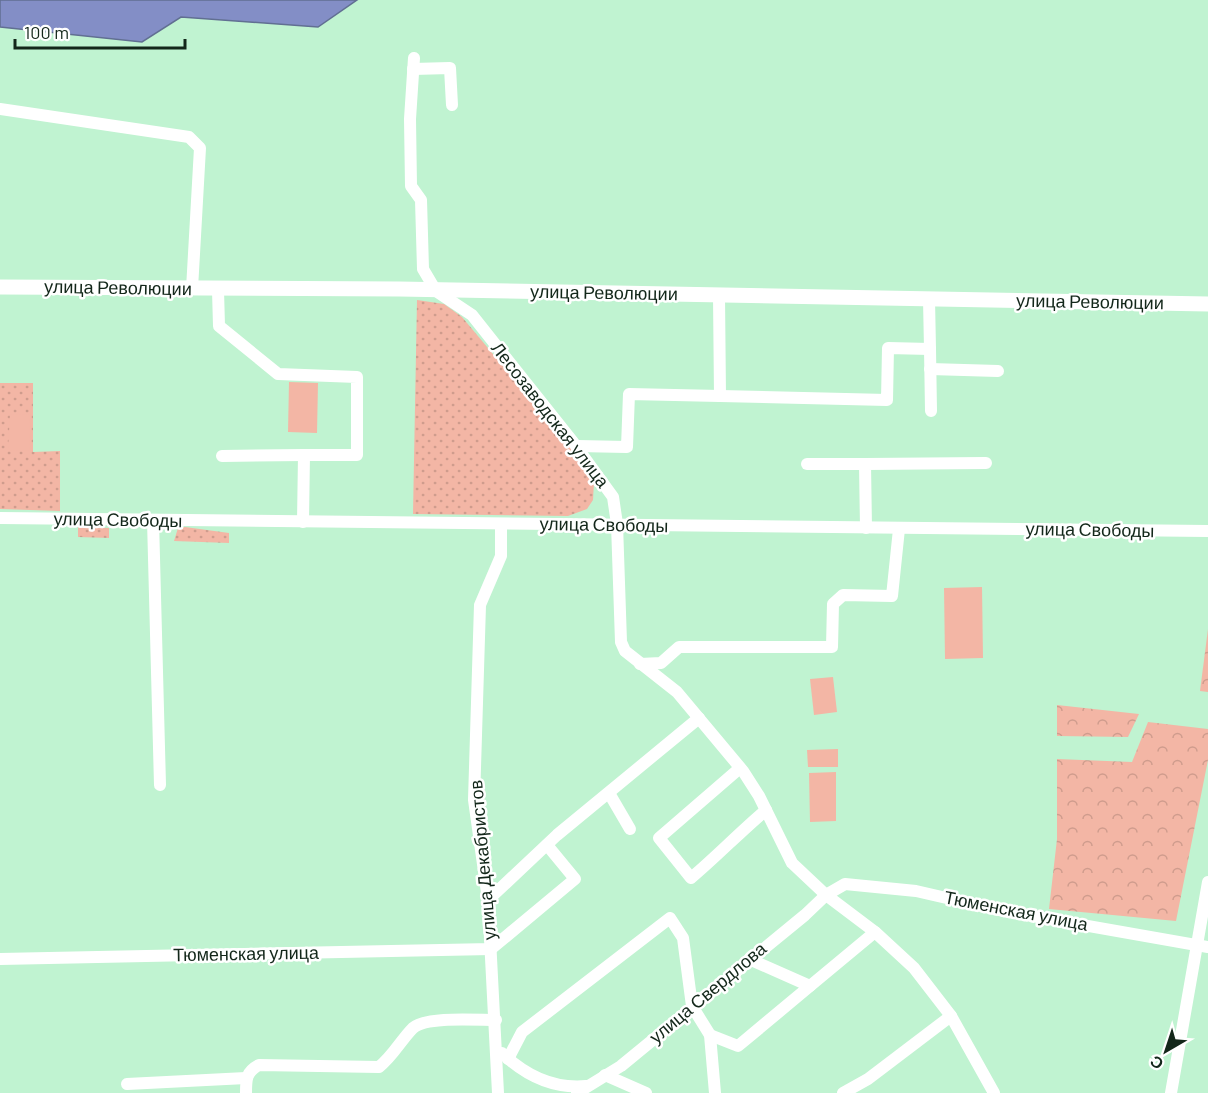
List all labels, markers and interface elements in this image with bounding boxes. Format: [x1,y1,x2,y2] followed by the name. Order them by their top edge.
[15,12,184,50] scale bar
[24,21,69,43] text: 100 m
[44,275,192,299] street label: улица Революции
[530,280,678,304] street label: улица Революции
[1016,289,1164,313] street label: улица Революции
[487,337,615,492] street label: Лесозаводская улица
[53,507,183,531] street label: улица Свободы
[539,512,669,536] street label: улица Свободы
[1025,517,1155,541] street label: улица Свободы
[464,779,500,941] street label: улица Декабристов
[942,885,1091,935] street label: Тюменская улица
[645,936,771,1047] street label: улица Свердлова
[173,941,320,965] street label: Тюменская улица
[1136,1021,1196,1081] north arrow
[1145,1052,1167,1074] text: С

